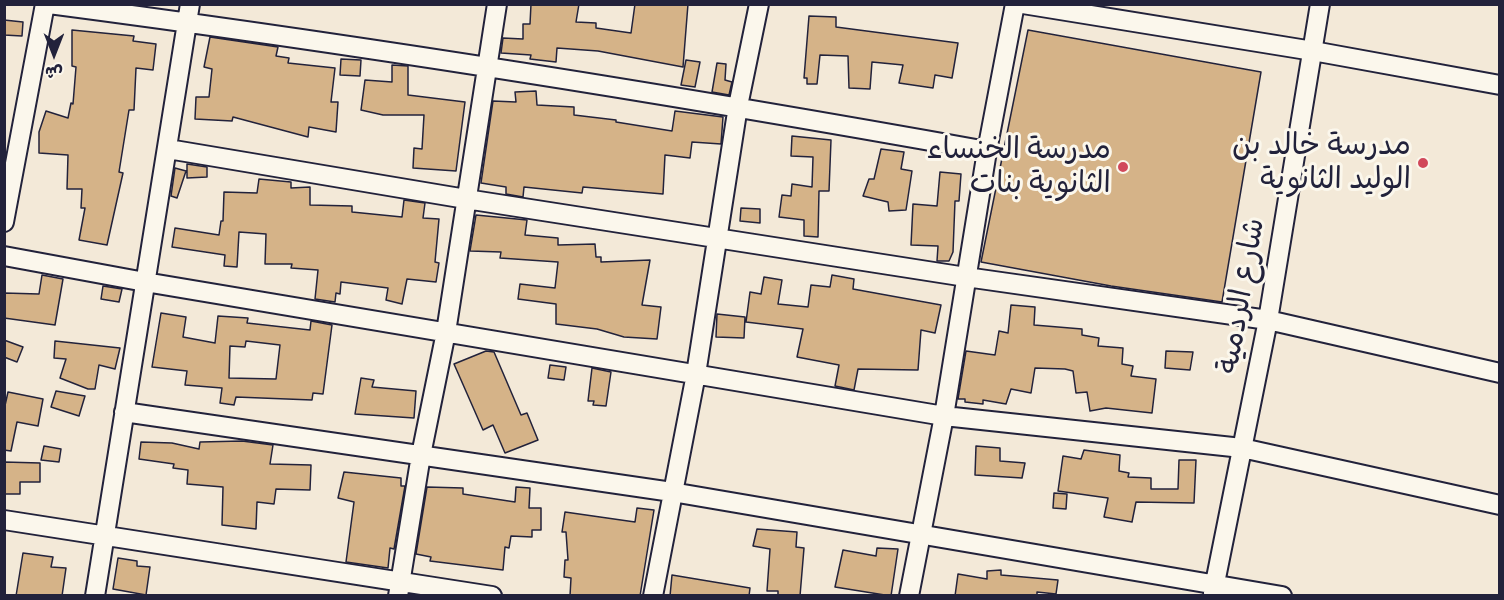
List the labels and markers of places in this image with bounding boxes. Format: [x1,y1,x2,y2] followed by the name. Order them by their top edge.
[1232,128,1411,198] place label: مدرسة خالد بن الوليد الثانوية
[927,132,1111,202] place label: مدرسة الخنساء الثانوية بنات
[1416,156,1430,170] marker: مدرسة خالد بن الوليد الثانوية
[1116,160,1130,174] marker: مدرسة الخنساء الثانوية بنات

